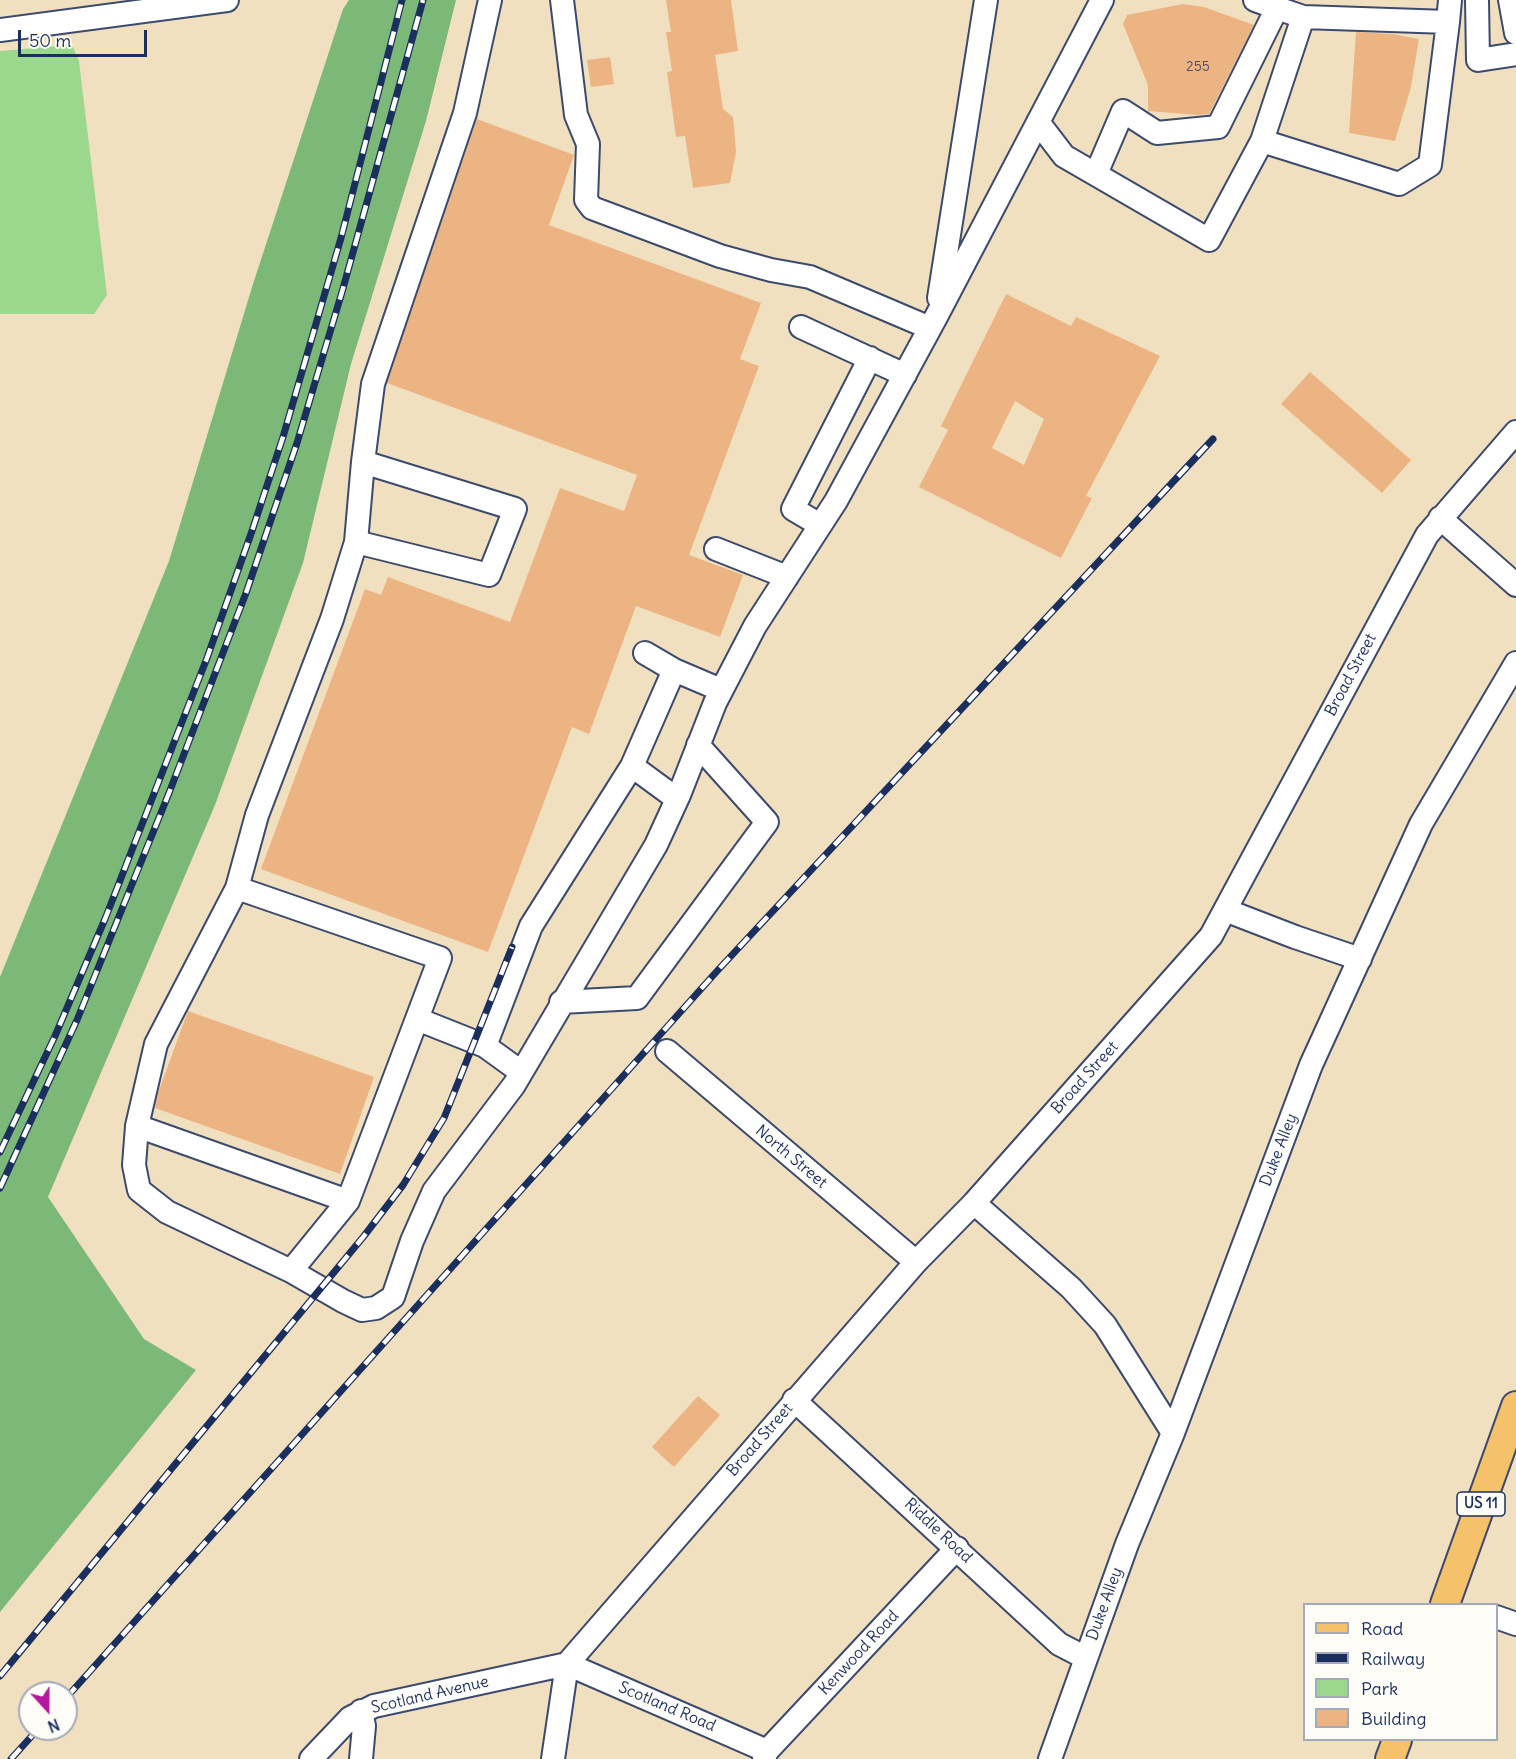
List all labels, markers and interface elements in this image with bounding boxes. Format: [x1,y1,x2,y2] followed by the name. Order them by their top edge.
[21,18,150,56] scale bar
[29,29,71,52] text: 50 m
[1186,59,1210,75] house number: 255
[1321,630,1381,720] street label: Broad Street
[1047,1038,1123,1118] street label: Broad Street
[1256,1111,1302,1189] street label: Duke Alley
[751,1122,831,1192] street label: North Street
[723,1399,797,1481] street label: Broad Street
[1457,1492,1505,1516] road number: US 11
[900,1495,976,1567] street label: Riddle Road
[1083,1565,1127,1643] street label: Duke Alley
[1303,1603,1498,1741] legend
[815,1607,903,1699] street label: Kenwood Road
[1361,1617,1403,1640] text: Road
[1361,1647,1425,1670] text: Railway
[369,1672,491,1718] street label: Scotland Avenue
[1361,1677,1398,1700] text: Park
[615,1678,719,1736] street label: Scotland Road
[18,1681,78,1741] north arrow
[1361,1707,1426,1730] text: Building
[45,1715,62,1737] text: N

